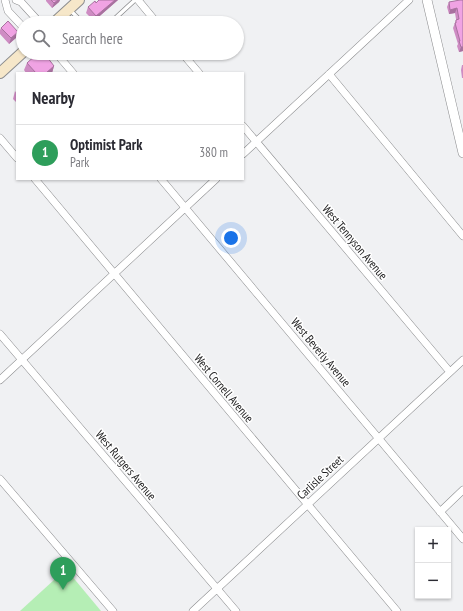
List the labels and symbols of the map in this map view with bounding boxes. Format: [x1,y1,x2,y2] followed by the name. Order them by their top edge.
[319,201,391,283] street label: West Tennyson Avenue
[221,228,241,248] your location
[288,314,354,390] street label: West Beverly Avenue
[191,351,257,425] street label: West Cornell Avenue
[92,427,160,503] street label: West Rutgers Avenue
[294,451,347,502] street label: Carlisle Street
[50,557,76,590] pin: 1

